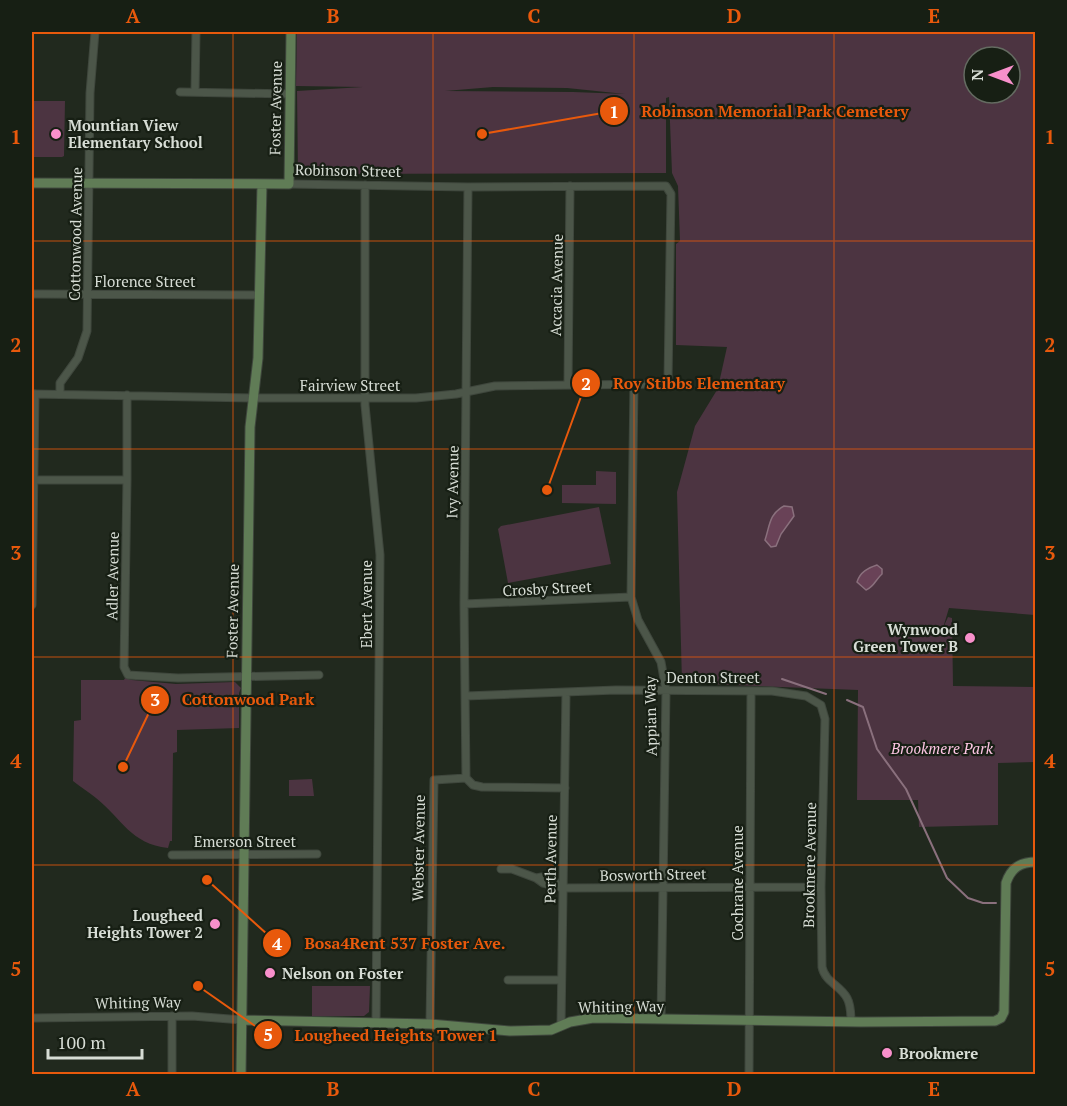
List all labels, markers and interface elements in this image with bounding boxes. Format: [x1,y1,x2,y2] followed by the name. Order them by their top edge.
[126,2,141,29] text: A
[327,2,340,29] text: B
[527,2,541,29] text: C
[727,2,741,29] text: D
[928,2,940,29] text: E
[962,45,1022,105] north arrow
[264,61,286,155] street label: Foster Avenue
[966,69,988,81] text: N
[599,94,921,128] callout: Robinson Memorial Park Cemetery
[609,99,619,123] text: 1
[641,100,909,122] text: Robinson Memorial Park Cemetery
[68,115,203,152] place label: Mountian View Elementary School
[10,123,22,150] text: 1
[1044,123,1056,150] text: 1
[49,127,63,141] marker: Mountian View Elementary School
[295,159,402,181] street label: Robinson Street
[64,167,86,301] street label: Cottonwood Avenue
[545,234,567,336] street label: Accacia Avenue
[94,271,196,291] street label: Florence Street
[10,331,22,358] text: 2
[1044,331,1056,358] text: 2
[571,366,796,400] callout: Roy Stibbs Elementary
[581,371,591,395] text: 2
[613,372,785,394] text: Roy Stibbs Elementary
[300,375,401,395] street label: Fairview Street
[441,445,463,519] street label: Ivy Avenue
[101,531,123,621] street label: Adler Avenue
[10,539,22,566] text: 3
[1044,539,1056,566] text: 3
[356,560,376,648] street label: Ebert Avenue
[221,564,243,658] street label: Foster Avenue
[502,576,593,600] street label: Crosby Street
[853,619,958,656] place label: Wynwood Green Tower B
[963,631,977,645] marker: Wynwood Green Tower B
[666,667,760,687] street label: Denton Street
[639,675,661,756] street label: Appian Way
[140,683,327,717] callout: Cottonwood Park
[150,687,160,711] text: 3
[182,688,315,710] text: Cottonwood Park
[890,738,994,758] park label: Brookmere Park
[10,747,22,774] text: 4
[1044,747,1056,774] text: 4
[407,795,429,901] street label: Webster Avenue
[798,802,820,928] street label: Brookmere Avenue
[539,815,561,903] street label: Perth Avenue
[727,825,747,941] street label: Cochrane Avenue
[194,831,297,851] street label: Emerson Street
[599,863,707,885] street label: Bosworth Street
[87,905,203,942] place label: Lougheed Heights Tower 2
[208,917,222,931] marker: Lougheed Heights Tower 2
[262,926,517,960] callout: Bosa4Rent 537 Foster Ave.
[272,931,283,955] text: 4
[304,932,506,954] text: Bosa4Rent 537 Foster Ave.
[10,955,22,982] text: 5
[1044,955,1056,982] text: 5
[282,963,404,983] place label: Nelson on Foster
[263,966,277,980] marker: Nelson on Foster
[95,991,182,1013] street label: Whiting Way
[578,995,665,1017] street label: Whiting Way
[253,1018,510,1052] callout: Lougheed Heights Tower 1
[48,1022,142,1060] scale bar
[263,1022,273,1046] text: 5
[295,1024,497,1046] text: Lougheed Heights Tower 1
[57,1030,106,1054] text: 100 m
[899,1043,978,1063] place label: Brookmere
[880,1046,894,1060] marker: Brookmere
[126,1075,141,1102] text: A
[327,1075,340,1102] text: B
[527,1075,541,1102] text: C
[727,1075,741,1102] text: D
[928,1075,940,1102] text: E

